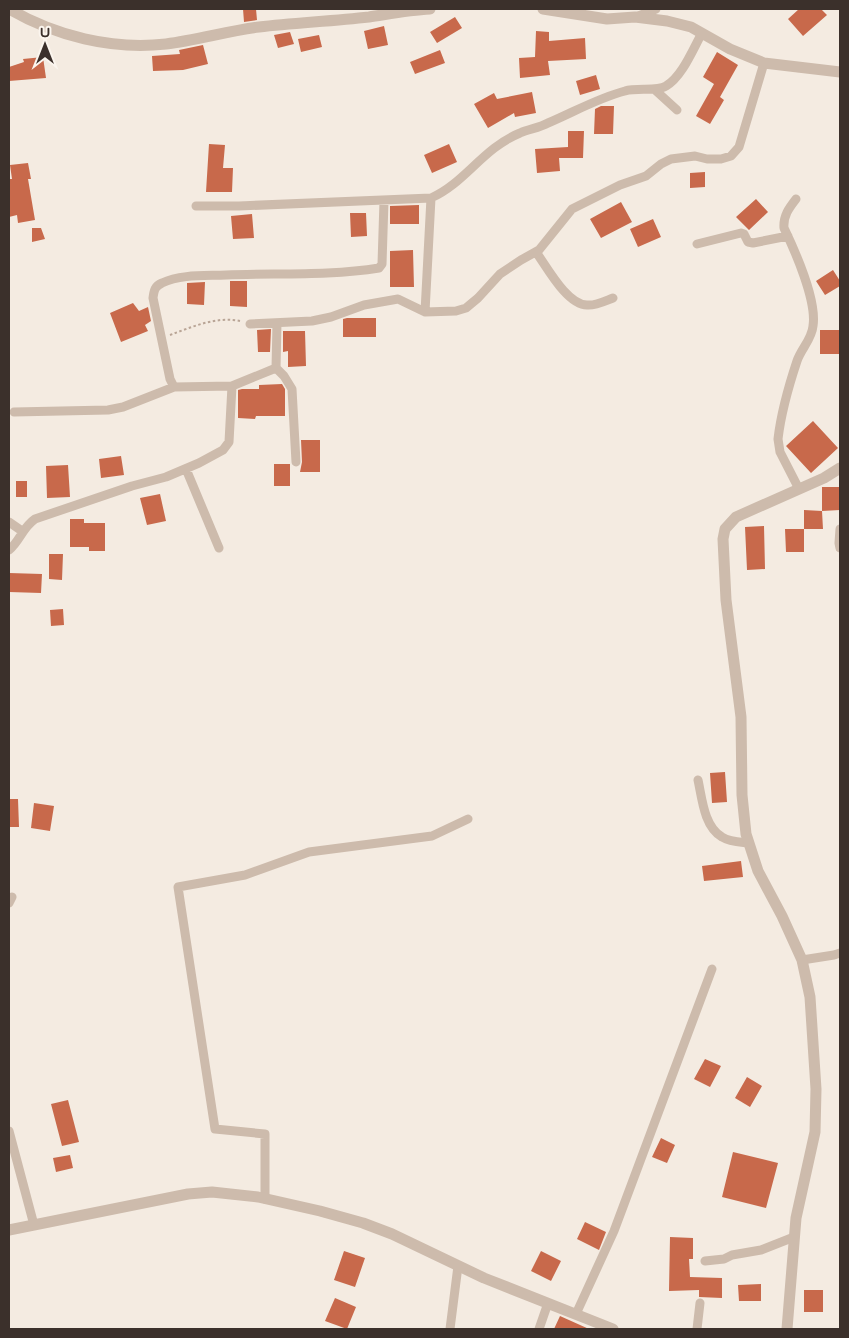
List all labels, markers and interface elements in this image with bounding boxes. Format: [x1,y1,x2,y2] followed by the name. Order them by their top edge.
[20,20,70,70] north arrow
[40,24,50,41] text: U

